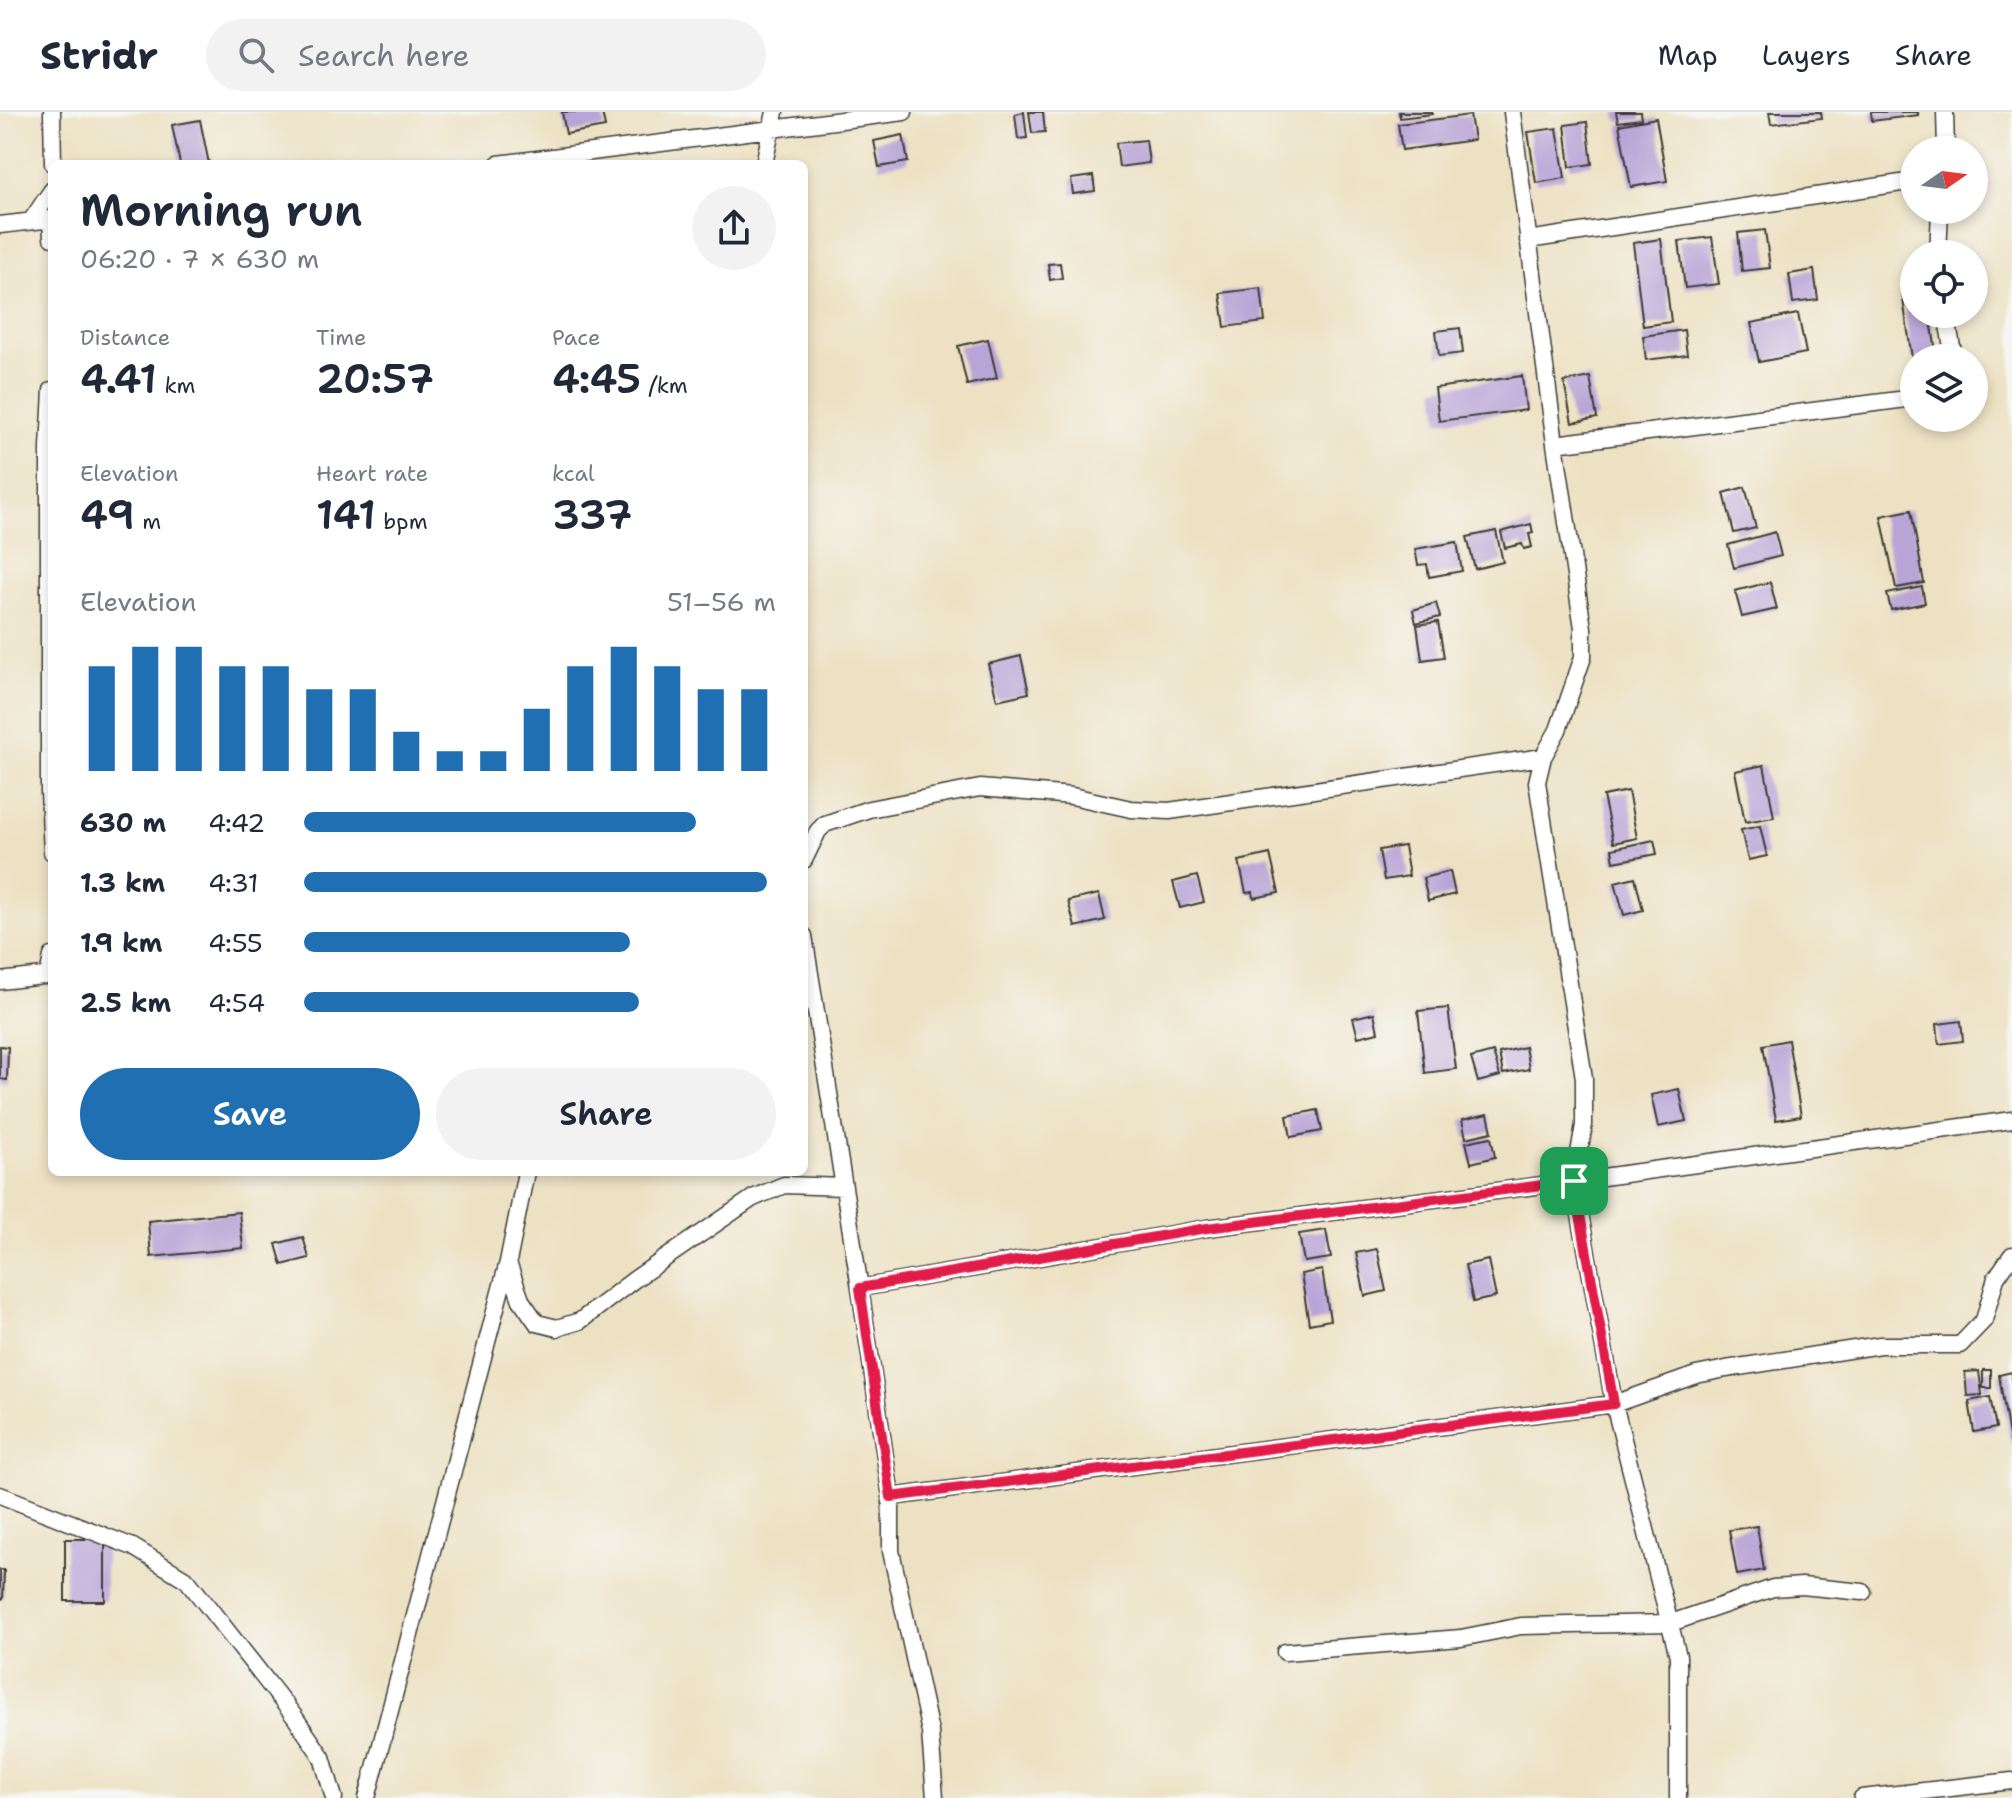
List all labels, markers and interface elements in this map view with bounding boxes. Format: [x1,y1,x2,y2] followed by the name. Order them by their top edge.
[206,19,766,91] search box
[40,30,158,81] text: Stridr
[234,33,278,77] icon: search
[298,35,469,76] text: Search here
[1658,36,1718,74] text: Map
[1762,36,1851,74] text: Layers
[1895,36,1972,74] text: Share
[1900,136,1988,224] north arrow
[1900,136,1988,432] map controls
[80,181,363,240] text: Morning run
[692,186,776,270] button: share
[1900,240,1988,328] button: locate
[80,241,319,276] text: 06:20 · 7 × 630 m
[80,323,170,352] text: Distance
[316,323,366,352] text: Time
[552,323,600,352] text: Pace
[1900,344,1988,432] button: layers
[80,352,157,406] text: 4.41
[316,352,434,406] text: 20:57
[552,352,641,406] text: 4:45
[157,371,196,400] text: km
[641,371,688,400] text: /km
[80,459,178,488] text: Elevation
[316,459,428,488] text: Heart rate
[552,459,595,488] text: kcal
[80,488,135,542] text: 49
[316,488,376,542] text: 141
[552,488,632,542] text: 337
[135,507,161,536] text: m
[376,507,428,536] text: bpm
[80,584,196,619] text: Elevation
[667,584,776,619] text: 51–56 m
[80,805,166,840] text: 630 m
[208,805,265,840] text: 4:42
[80,865,165,900] text: 1.3 km
[208,865,259,900] text: 4:31
[80,925,162,960] text: 1.9 km
[208,925,263,960] text: 4:55
[80,985,171,1020] text: 2.5 km
[208,985,265,1020] text: 4:54
[80,1068,420,1160] button: Save
[436,1068,776,1160] button: Share
[1540,1147,1608,1215] pin
[1552,1159,1596,1203] icon: arrive

